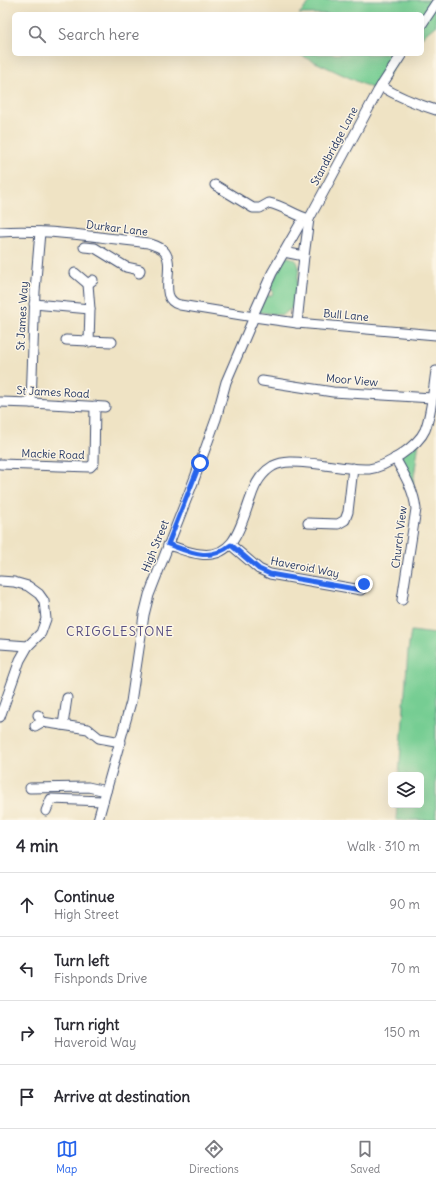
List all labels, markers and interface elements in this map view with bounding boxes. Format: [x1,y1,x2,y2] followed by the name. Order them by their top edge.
[12,12,424,56] search box
[26,23,48,45] icon: search
[58,25,139,44] text: Search here
[307,104,361,188] street label: Standbridge Lane
[85,217,149,239] street label: Durkar Lane
[13,281,31,351] street label: St James Way
[323,306,369,324] street label: Bull Lane
[325,371,379,389] street label: Moor View
[16,383,90,401] street label: St James Road
[21,446,85,462] street label: Mackie Road
[191,454,209,472] route start
[388,505,410,569] street label: Church View
[138,518,172,574] street label: High Street
[269,553,341,581] street label: Haveroid Way
[355,575,373,593] route end
[66,623,174,640] district label: CRIGGLESTONE
[388,772,424,808] map controls
[388,772,424,808] button: layers
[16,835,58,857] text: 4 min
[347,838,420,855] text: Walk · 310 m
[54,887,115,906] text: Continue
[16,894,38,916] icon: ahead
[389,896,420,913] text: 90 m
[54,906,119,923] text: High Street
[54,951,109,970] text: Turn left
[16,958,38,980] icon: left
[391,960,420,977] text: 70 m
[54,970,147,987] text: Fishponds Drive
[54,1015,119,1034] text: Turn right
[16,1022,38,1044] icon: right
[384,1024,420,1041] text: 150 m
[54,1034,136,1051] text: Haveroid Way
[16,1086,38,1108] icon: arrive
[54,1087,190,1106] text: Arrive at destination
[56,1138,78,1176] tab: Map
[189,1138,239,1176] tab: Directions
[350,1138,380,1176] tab: Saved

